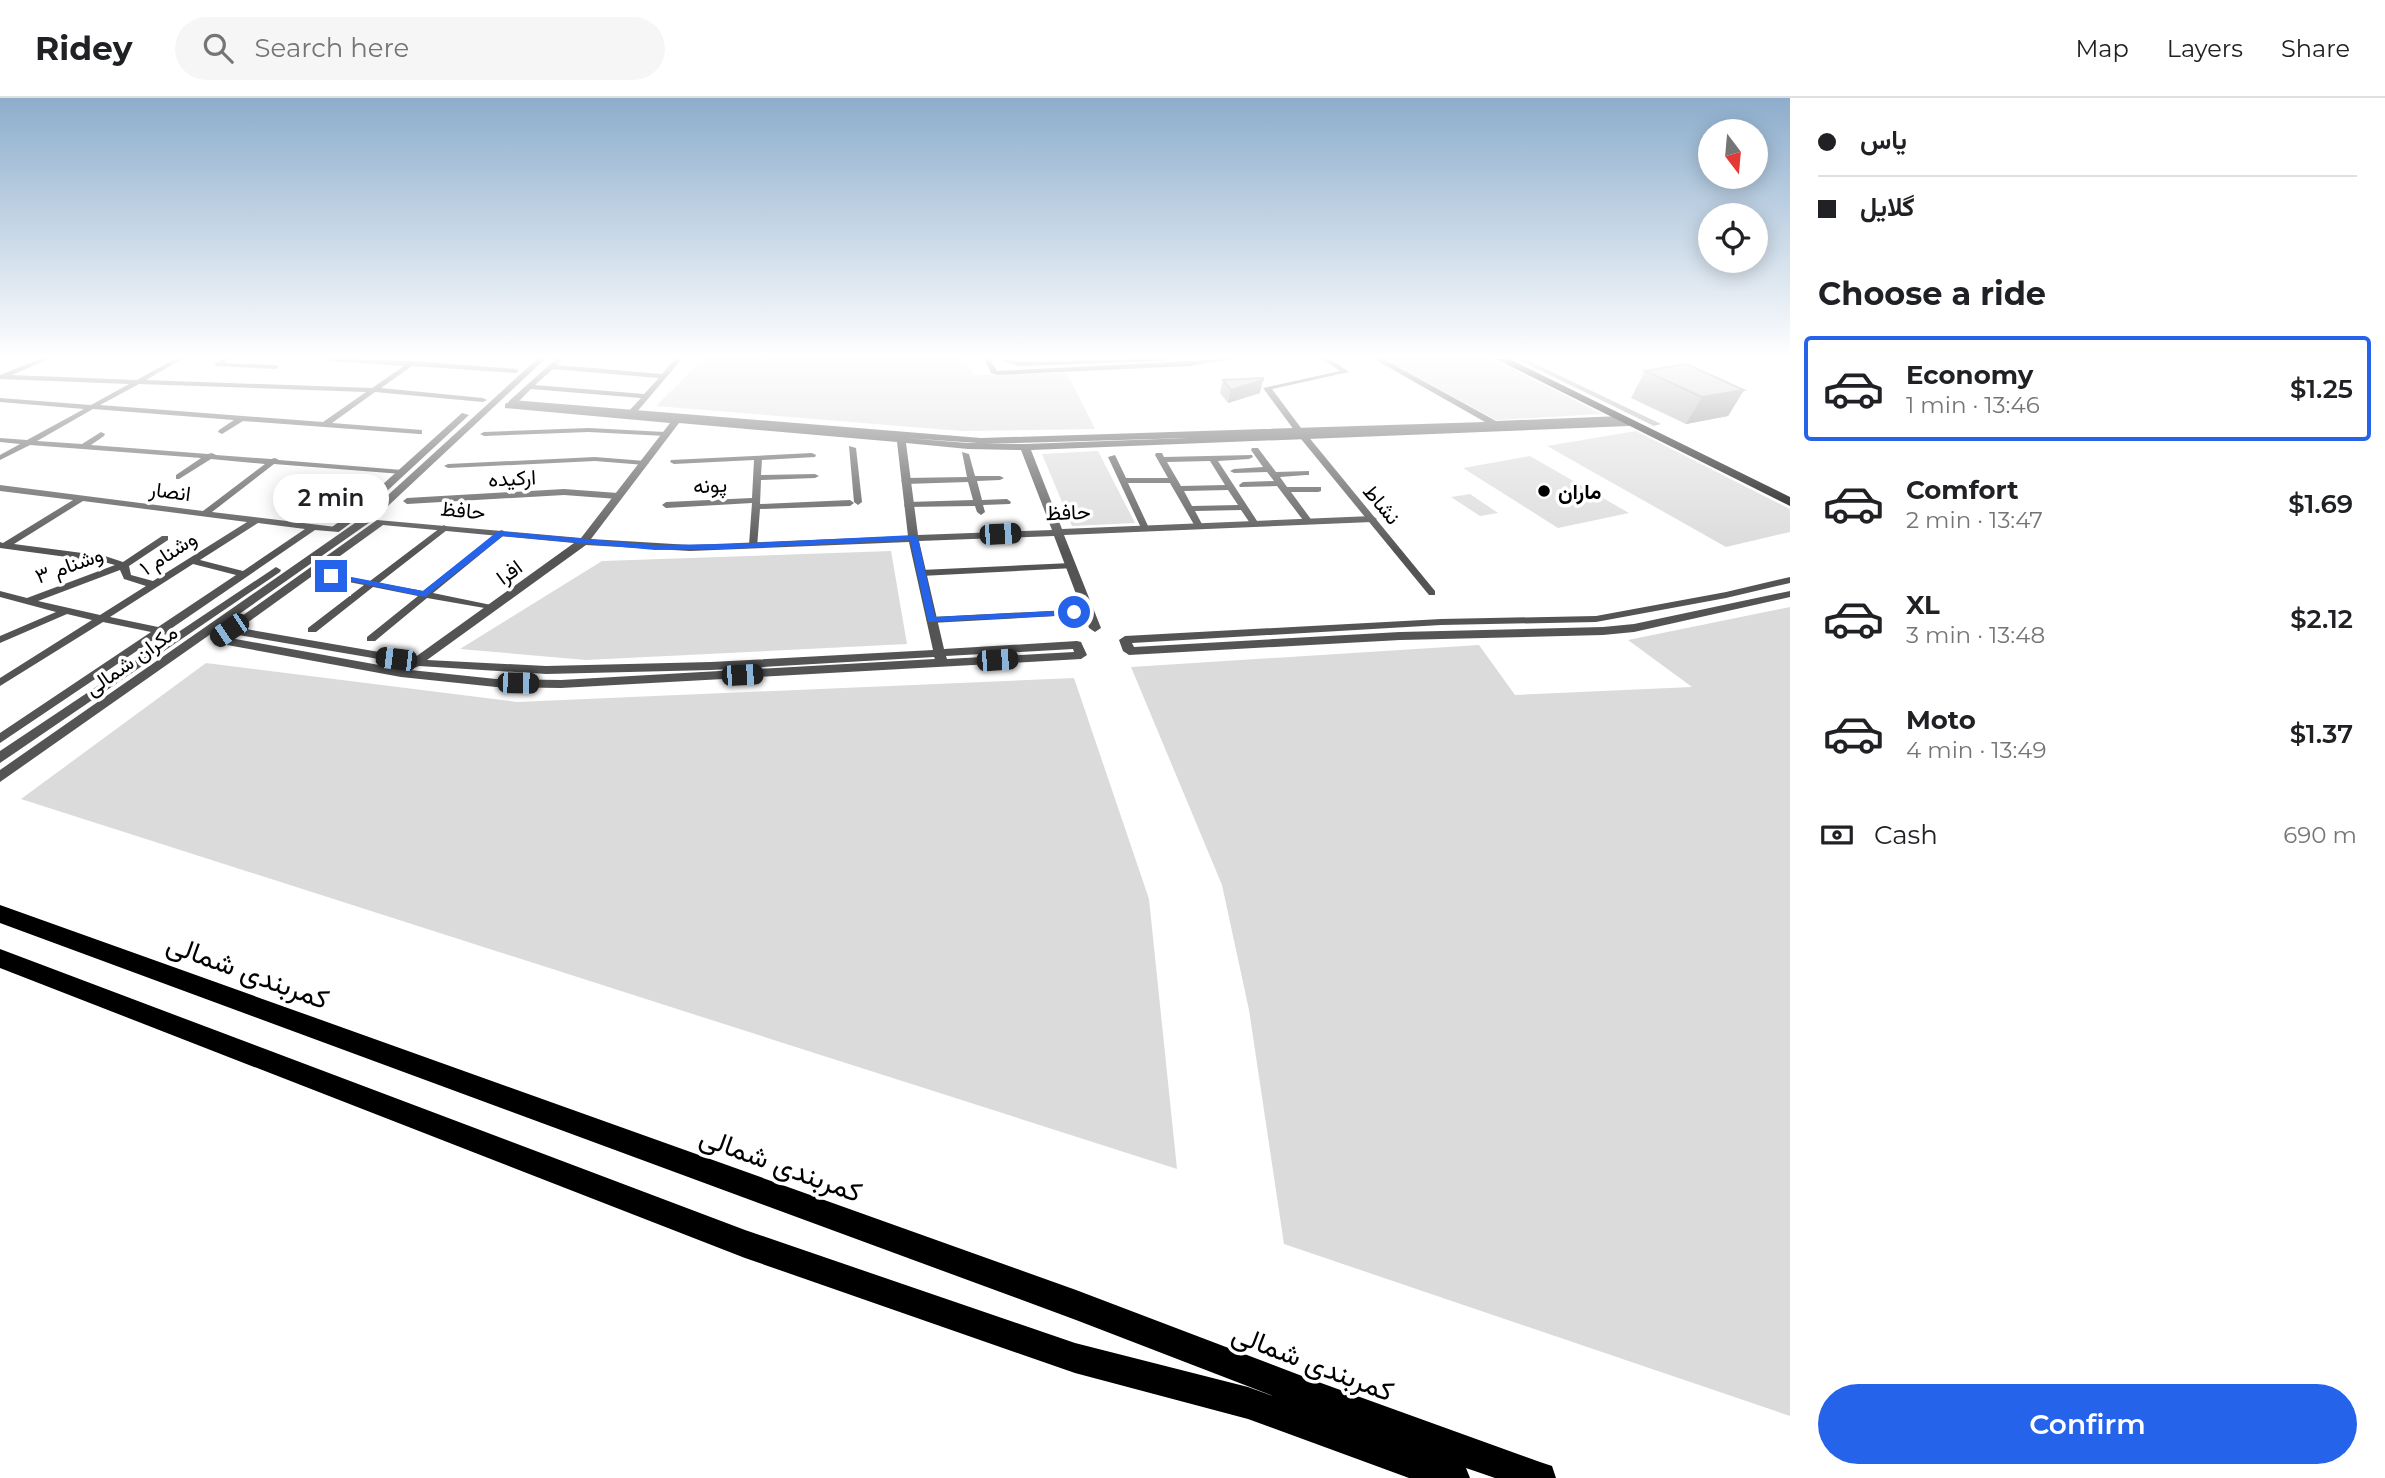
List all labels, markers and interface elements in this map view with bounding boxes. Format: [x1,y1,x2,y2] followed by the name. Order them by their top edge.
[175,17,665,80] search box
[35,28,133,68] text: Ridey
[199,29,237,67] icon: search
[255,32,409,64] text: Search here
[2075,34,2129,63] text: Map
[2167,34,2243,63] text: Layers
[2281,34,2350,63] text: Share
[1698,119,1768,189] north arrow
[1698,119,1768,273] map controls
[1860,124,1907,156] text: یاس
[1860,191,1915,223] text: گلایل
[1698,203,1768,273] button: locate
[1818,274,2046,313] text: Choose a ride
[1822,357,1885,420] icon: car
[1906,359,2033,391] text: Economy
[2290,373,2353,405] text: $1.25
[1906,391,2040,419] text: 1 min · 13:46
[487,464,537,493] street label: ارکیده
[692,472,728,500] street label: پونه
[1822,472,1885,535] icon: car
[1906,474,2018,506] text: Comfort
[273,475,389,524] callout: 2 min
[147,476,192,507] street label: انصار
[1358,479,1406,529] street label: نشاط
[1558,479,1601,505] place label: ماران
[1536,483,1552,499] marker: ماران
[298,484,364,512] text: 2 min
[2288,488,2353,520] text: $1.69
[439,496,487,524] street label: حافظ
[1045,499,1091,525] street label: حافظ
[1906,506,2043,534] text: 2 min · 13:47
[979,522,1022,546] car
[135,525,202,582] street label: وشنام ۱
[32,541,107,591] street label: وشنام ۳
[491,554,527,591] street label: افرا
[315,560,347,592] route end
[1822,587,1885,650] icon: car
[1906,589,1940,621] text: XL
[1058,596,1090,628] route start
[2290,603,2353,635] text: $2.12
[206,610,253,650] car
[80,619,183,702] street label: مکران شمالی
[1906,621,2045,649] text: 3 min · 13:48
[374,646,419,672] car
[976,648,1019,672] car
[721,663,764,687] car
[497,672,540,694] car
[1822,702,1885,765] icon: car
[1906,704,1976,736] text: Moto
[2290,718,2353,750] text: $1.37
[1906,736,2046,764] text: 4 min · 13:49
[1818,816,1856,854] icon: cash
[1874,819,1938,851] text: Cash
[2283,821,2357,849] text: 690 m
[162,926,334,1017] street label: کمربندی شمالی
[695,1119,867,1210] street label: کمربندی شمالی
[1227,1316,1398,1409] street label: کمربندی شمالی
[1818,1384,2357,1464] button: Confirm

